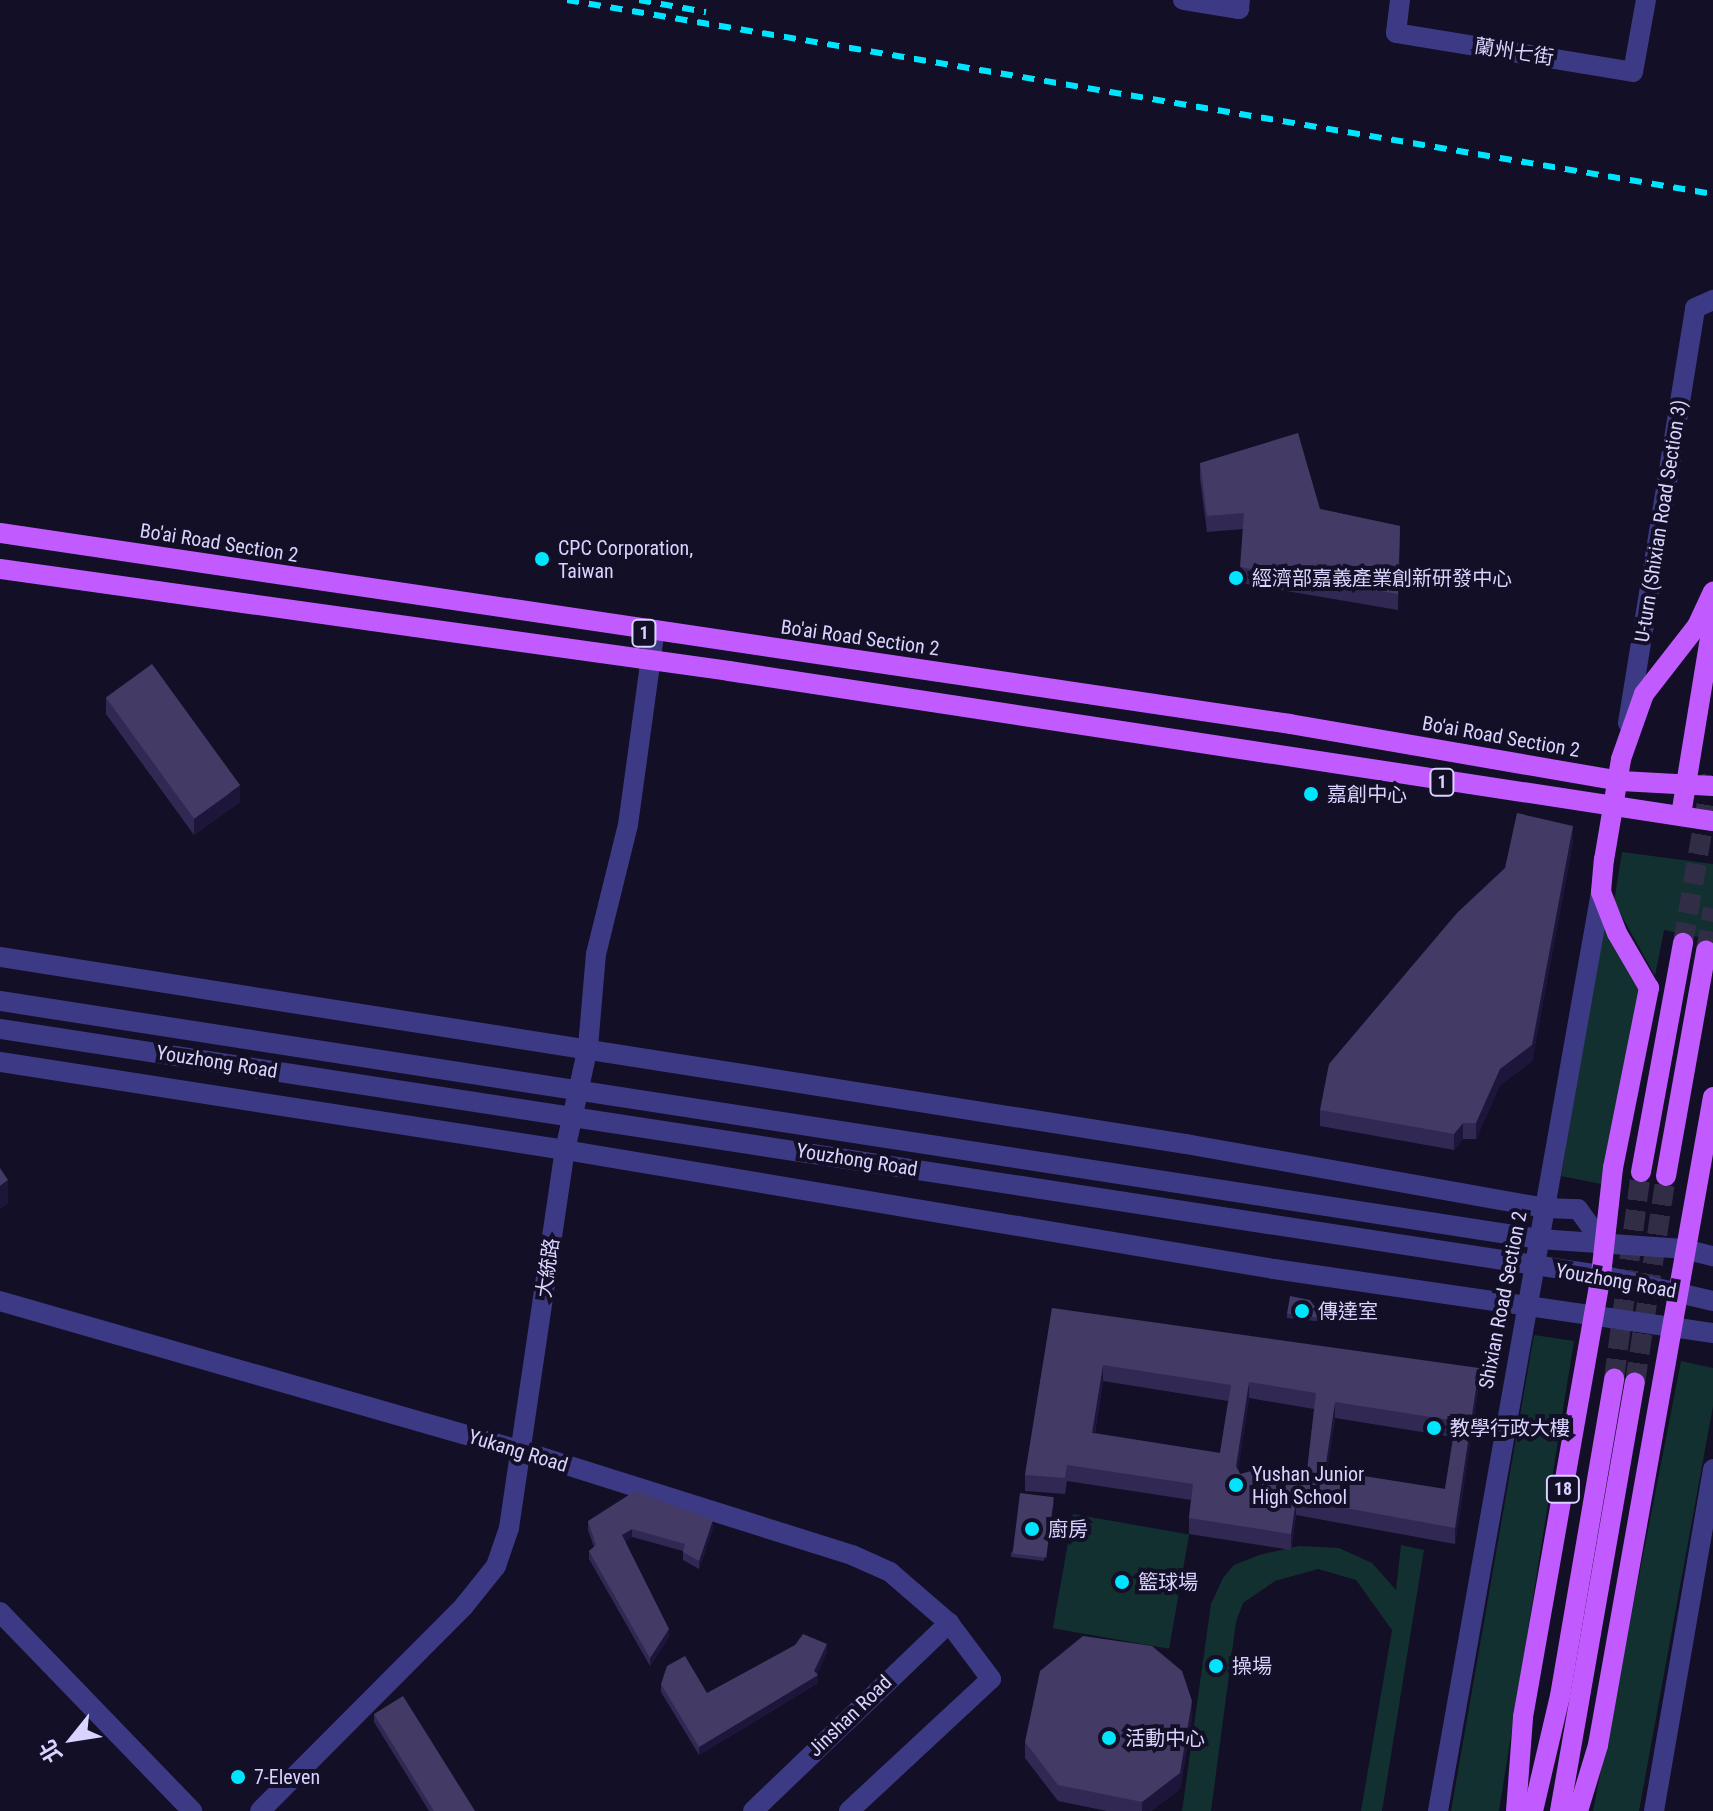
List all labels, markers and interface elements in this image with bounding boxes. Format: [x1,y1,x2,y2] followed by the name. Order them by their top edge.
[1473,34,1555,70] street label: 蘭州七街
[1630,398,1692,644] street label: U-turn (Shixian Road Section 3)
[138,519,300,567] street label: Bo'ai Road Section 2
[558,536,693,583] place label: CPC Corporation, Taiwan
[533,550,551,568] marker: CPC Corporation, Taiwan
[1252,566,1512,590] place label: 經濟部嘉義產業創新研發中心
[1227,569,1245,587] marker: 經濟部嘉義產業創新研發中心
[779,615,941,661] street label: Bo'ai Road Section 2
[630,619,658,647] road number: 1
[1420,711,1582,763] street label: Bo'ai Road Section 2
[1428,768,1456,796] road number: 1
[1327,782,1407,806] place label: 嘉創中心
[1302,785,1320,803] marker: 嘉創中心
[155,1041,279,1083] street label: Youzhong Road
[795,1139,919,1181] street label: Youzhong Road
[1474,1209,1532,1391] street label: Shixian Road Section 2
[532,1237,564,1299] street label: 大統路
[1554,1259,1678,1303] street label: Youzhong Road
[1318,1299,1378,1323] place label: 傳達室
[1293,1302,1311,1320] marker: 傳達室
[1450,1416,1570,1440] place label: 教學行政大樓
[1425,1419,1443,1437] marker: 教學行政大樓
[465,1425,571,1477] street label: Yukang Road
[1252,1462,1364,1509] place label: Yushan Junior High School
[1545,1475,1581,1503] road number: 18
[1227,1476,1245,1494] marker: Yushan Junior High School
[1048,1517,1088,1541] place label: 廚房
[1023,1520,1041,1538] marker: 廚房
[1138,1570,1198,1594] place label: 籃球場
[1113,1573,1131,1591] marker: 籃球場
[1232,1654,1272,1678] place label: 操場
[1207,1657,1225,1675] marker: 操場
[803,1670,897,1762] street label: Jinshan Road
[32,1699,112,1779] north arrow
[1125,1726,1205,1750] place label: 活動中心
[1100,1729,1118,1747] marker: 活動中心
[34,1735,67,1767] text: 北
[254,1765,320,1789] place label: 7-Eleven
[229,1768,247,1786] marker: 7-Eleven

